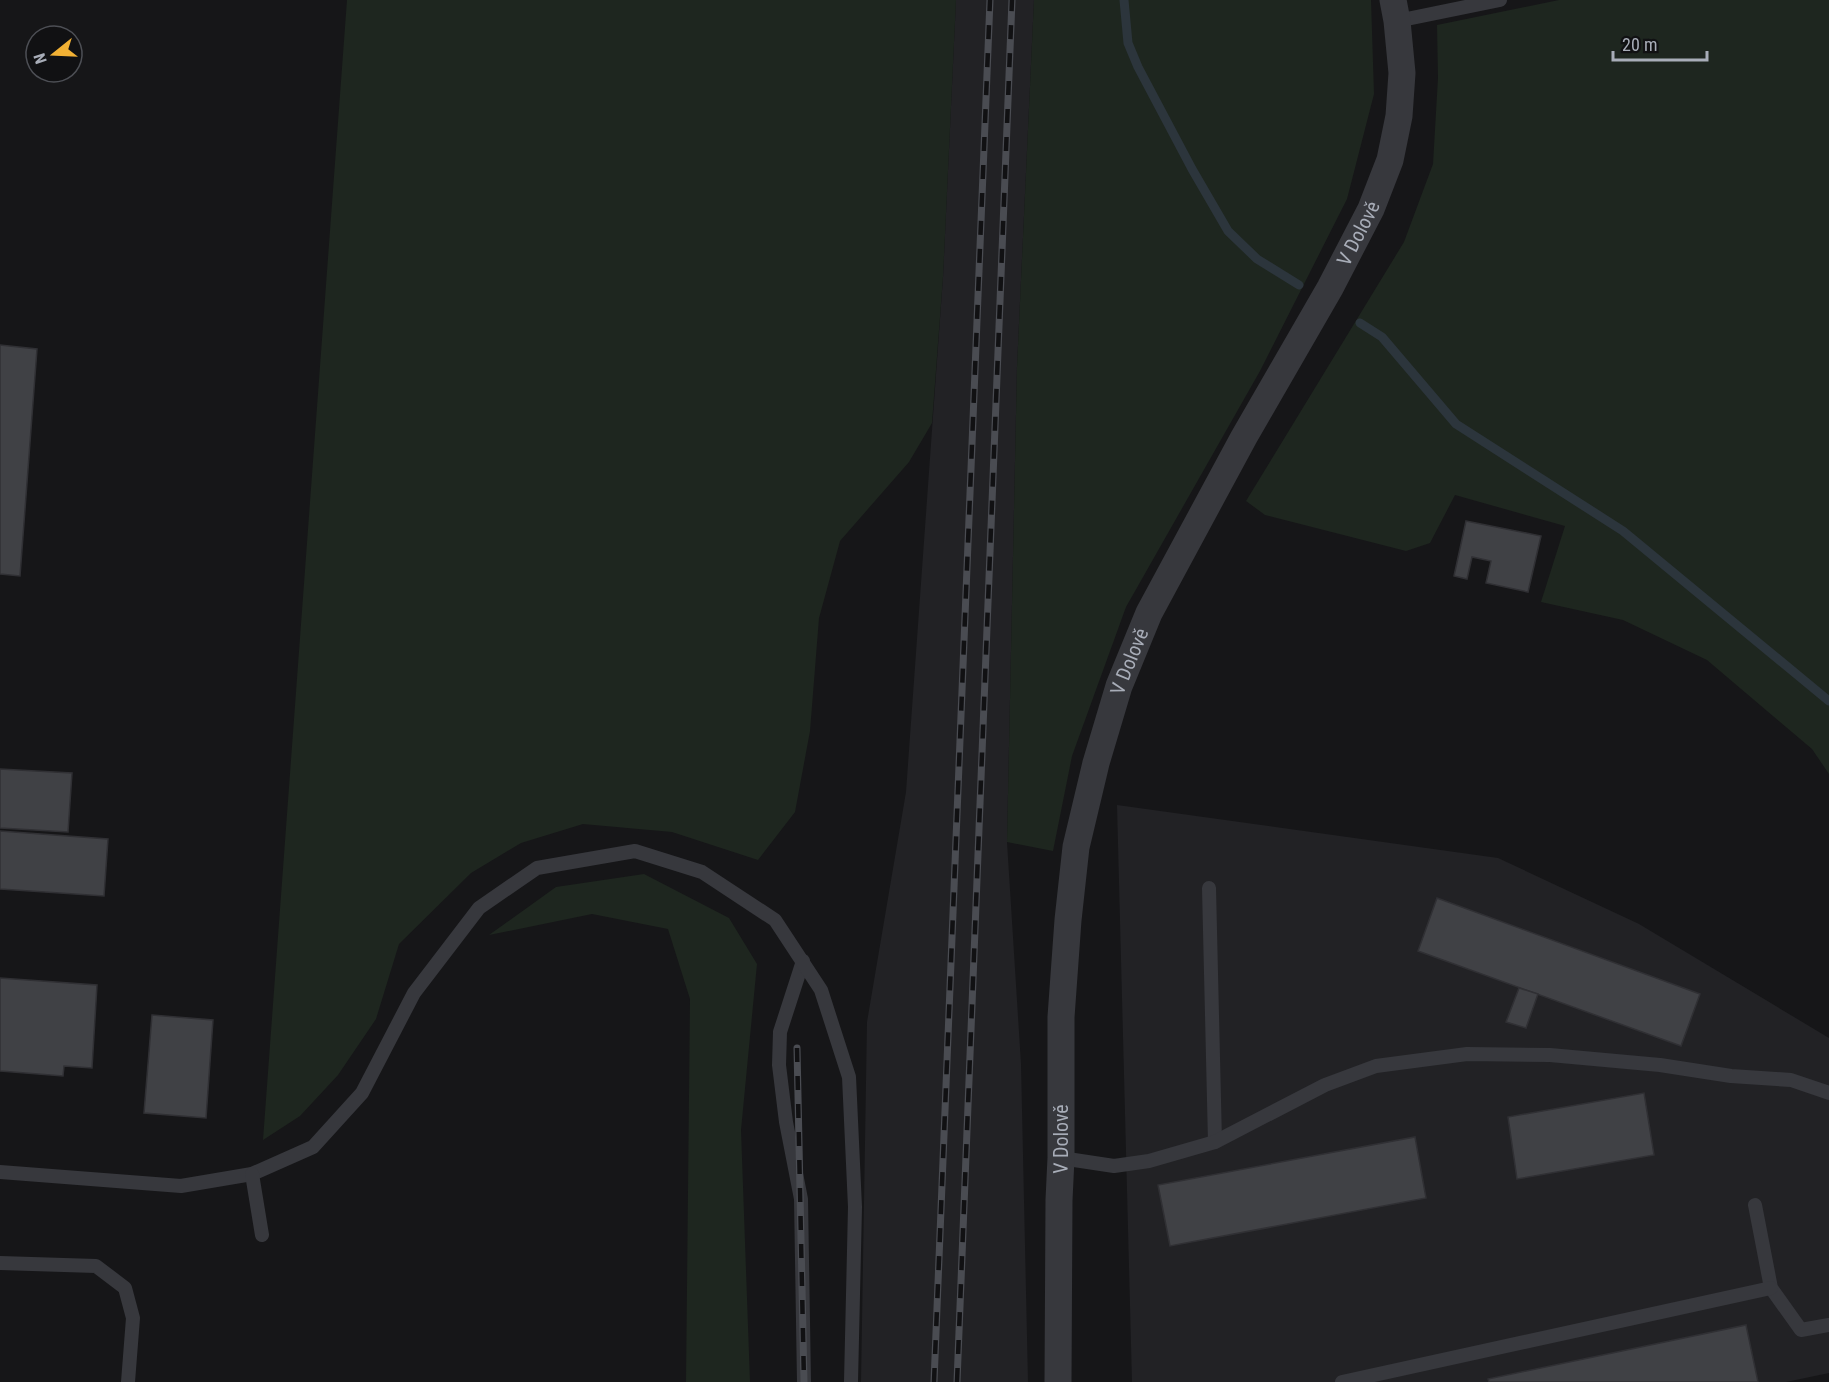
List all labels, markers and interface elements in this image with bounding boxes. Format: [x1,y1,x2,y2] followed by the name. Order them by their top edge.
[24,24,84,84] north arrow
[1613,24,1708,62] scale bar
[1622,34,1657,55] text: 20 m
[30,51,51,66] text: N
[1332,198,1385,270] street label: V Dolově
[1105,625,1153,697] street label: V Dolově
[1048,1104,1073,1174] street label: V Dolově

